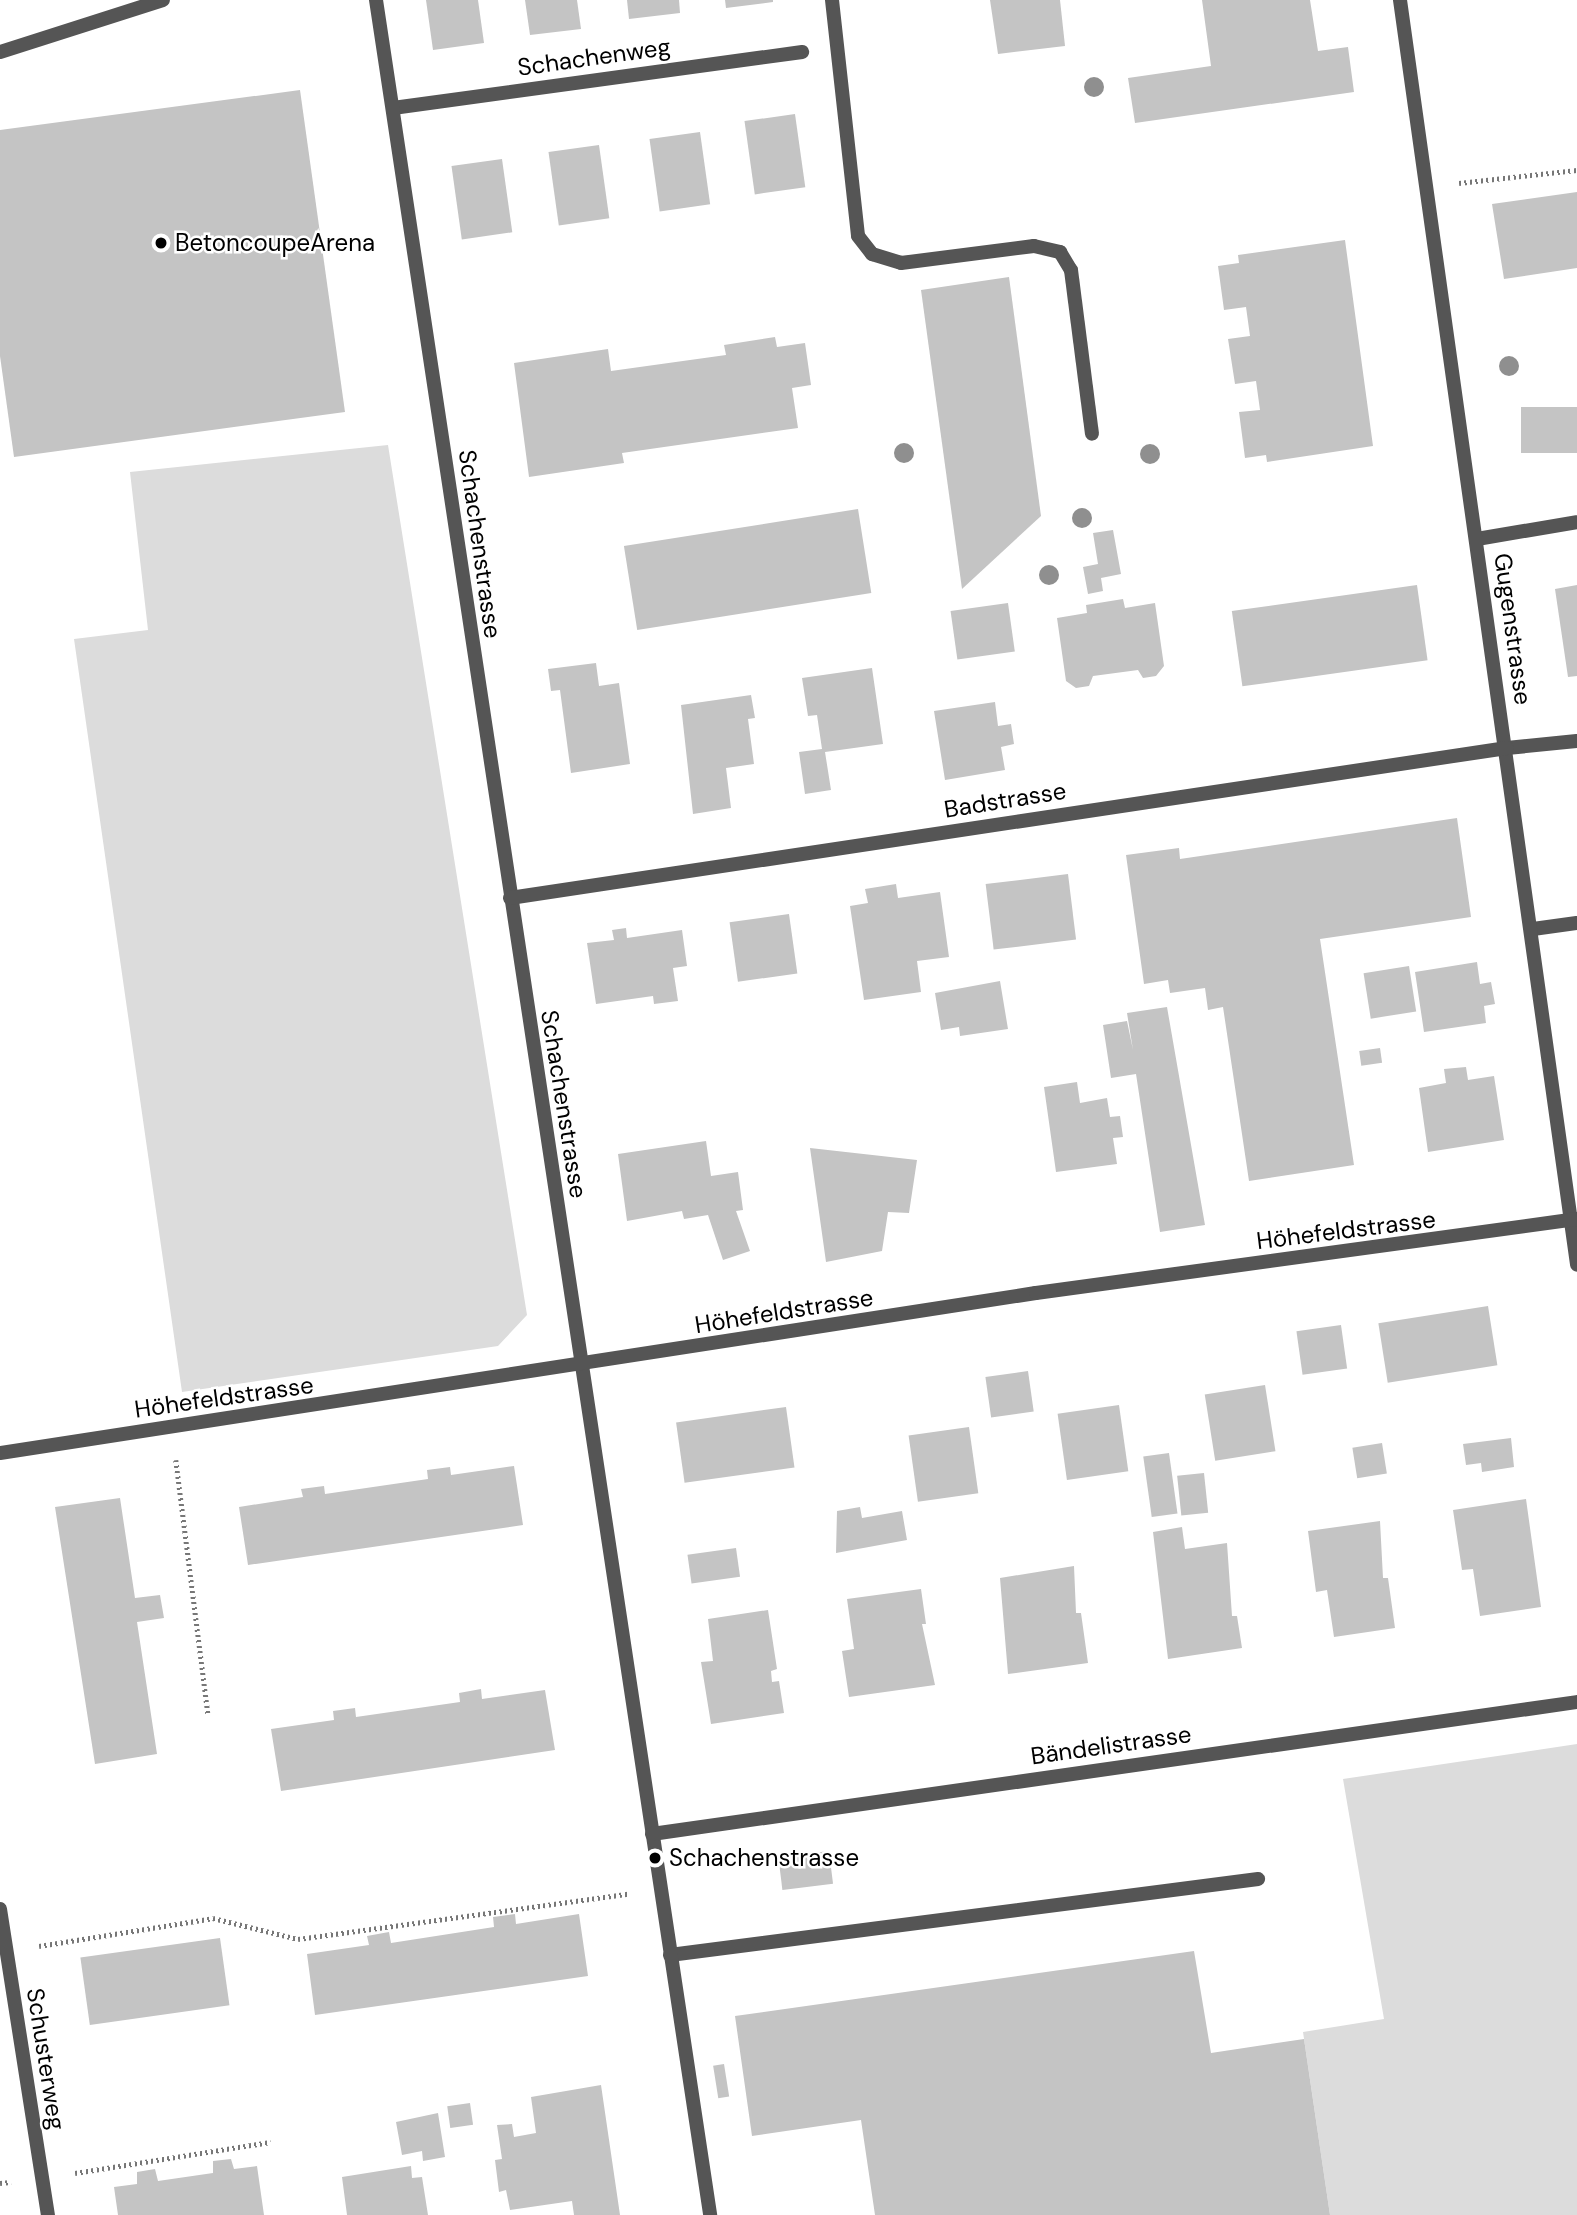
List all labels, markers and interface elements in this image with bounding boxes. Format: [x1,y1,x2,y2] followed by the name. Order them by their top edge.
[516,32,672,82] street label: Schachenweg
[175,229,375,257] place label: BetoncoupeArena
[153,235,169,251] marker: BetoncoupeArena
[453,448,507,640] street label: Schachenstrasse
[1488,551,1538,707] street label: Gugenstrasse
[942,776,1068,824] street label: Badstrasse
[535,1008,593,1200] street label: Schachenstrasse
[1255,1205,1437,1255] street label: Höhefeldstrasse
[693,1283,875,1339] street label: Höhefeldstrasse
[133,1370,315,1424] street label: Höhefeldstrasse
[1029,1719,1193,1771] street label: Bändelistrasse
[669,1844,859,1872] place label: Schachenstrasse
[647,1850,663,1866] marker: Schachenstrasse
[21,1986,71,2132] street label: Schusterweg

